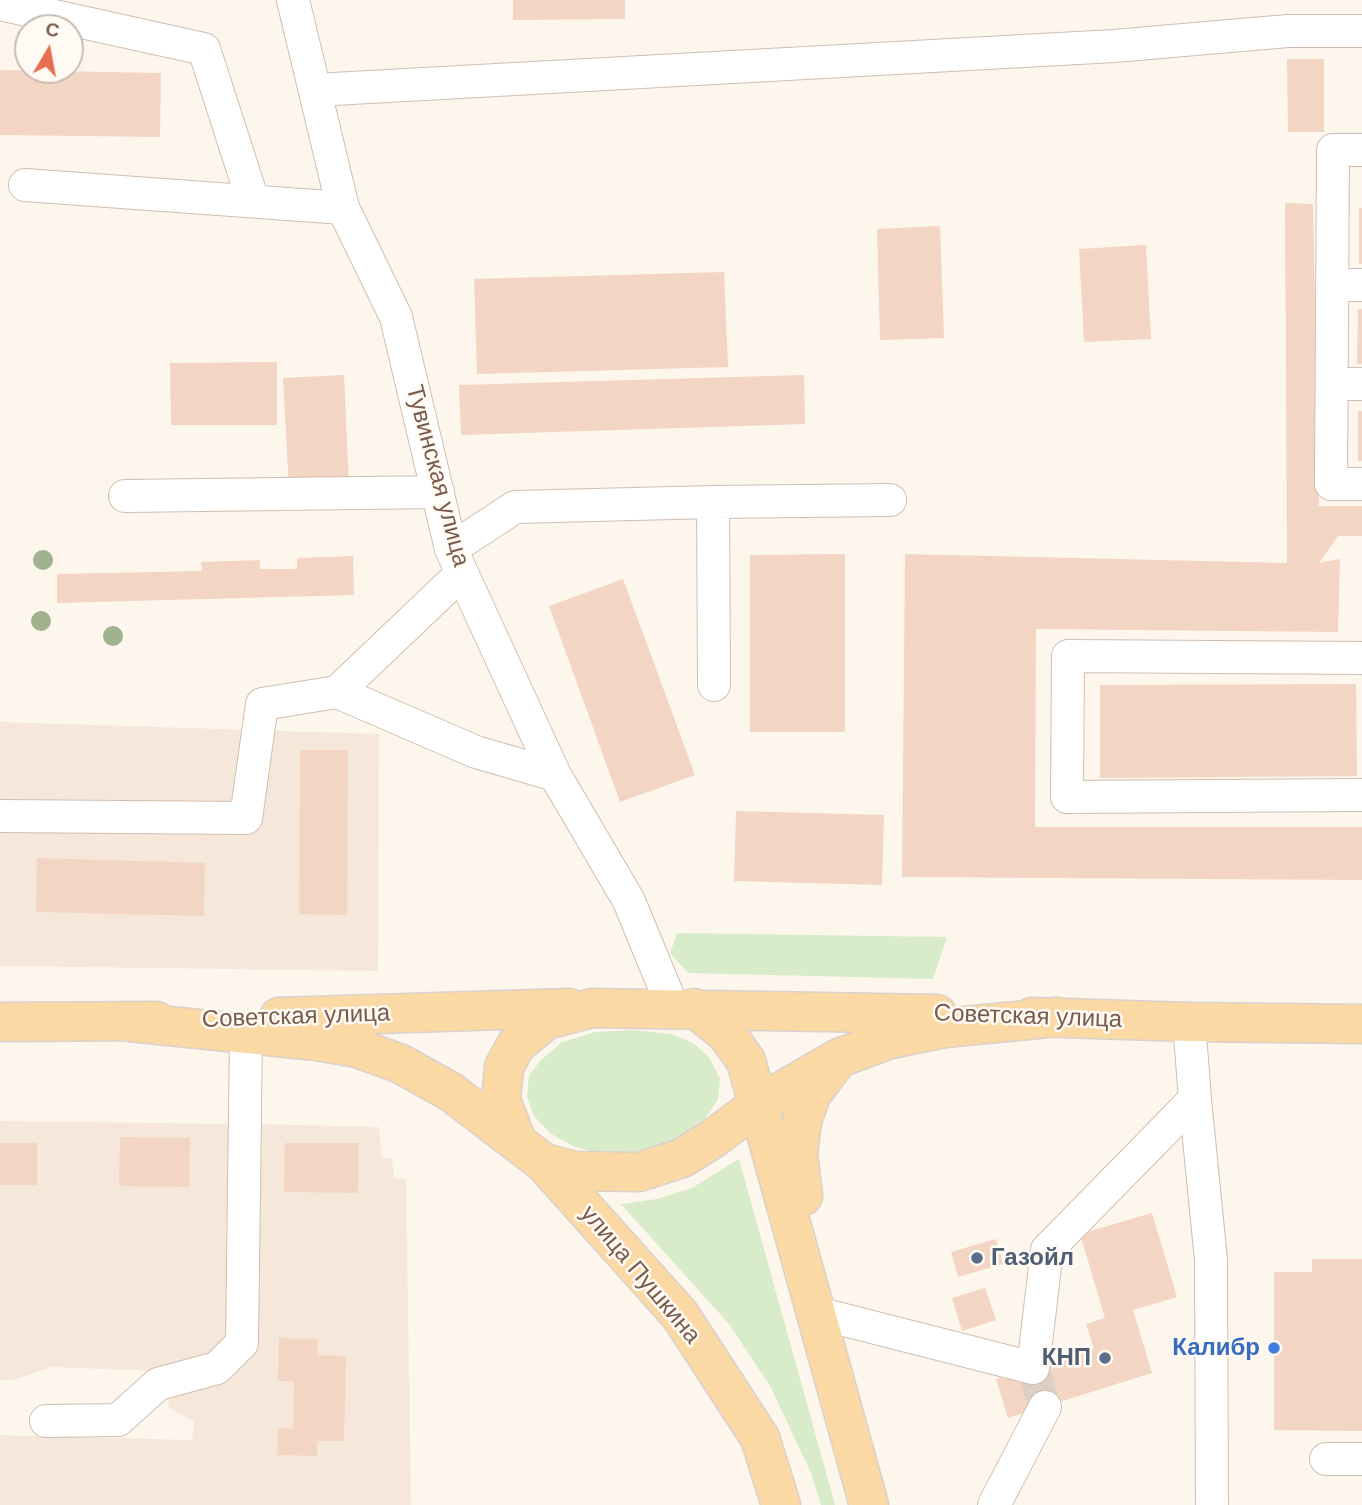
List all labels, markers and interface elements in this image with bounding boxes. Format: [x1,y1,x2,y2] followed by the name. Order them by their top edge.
[14,14,84,84] north arrow
[44,18,61,41] text: С
[399,382,475,570] street label: Тувинская улица
[201,999,391,1035] street label: Советская улица
[933,999,1123,1035] street label: Советская улица
[574,1200,706,1350] street label: улица Пушкина
[991,1244,1074,1272] place label: Газойл
[969,1250,985,1266] marker: Газойл
[1172,1334,1260,1362] place label: Калибр
[1266,1340,1282,1356] marker: Калибр
[1042,1344,1091,1372] place label: КНП
[1097,1350,1113,1366] marker: КНП

